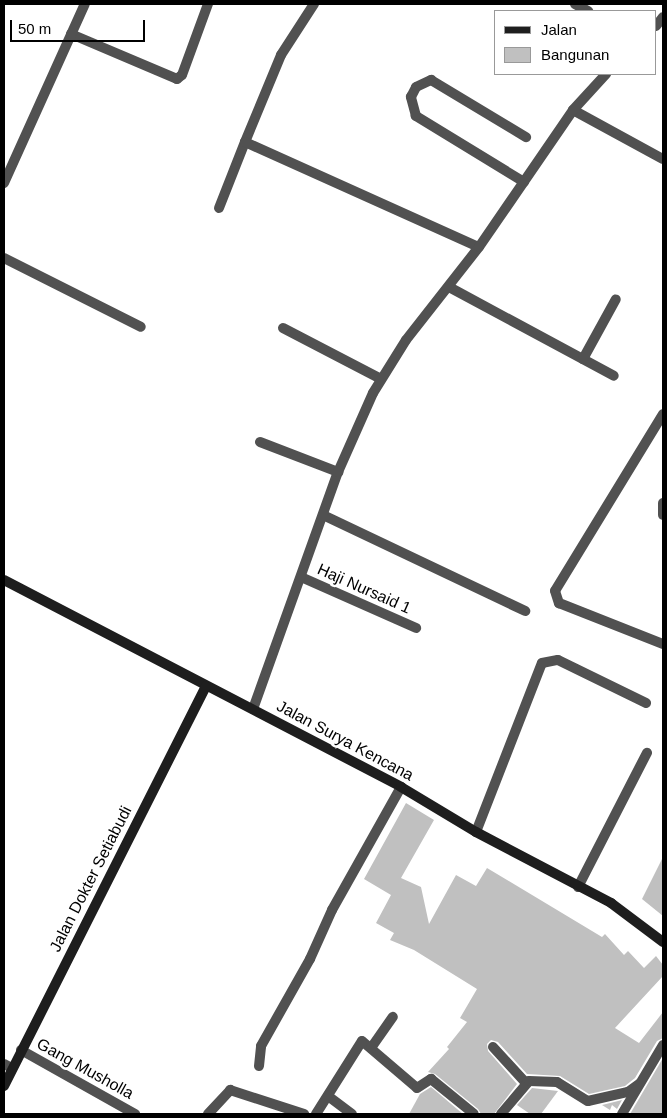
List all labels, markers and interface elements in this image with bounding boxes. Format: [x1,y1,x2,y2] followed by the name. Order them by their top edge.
[12,10,148,42] scale bar
[494,10,657,75] legend
[18,20,51,37] text: 50 m
[541,21,577,38] text: Jalan
[541,46,609,63] text: Bangunan
[314,560,414,618] street label: Haji Nursaid 1
[273,697,417,785] street label: Jalan Surya Kencana
[46,803,136,955] street label: Jalan Dokter Setiabudi
[33,1035,137,1103] street label: Gang Musholla

